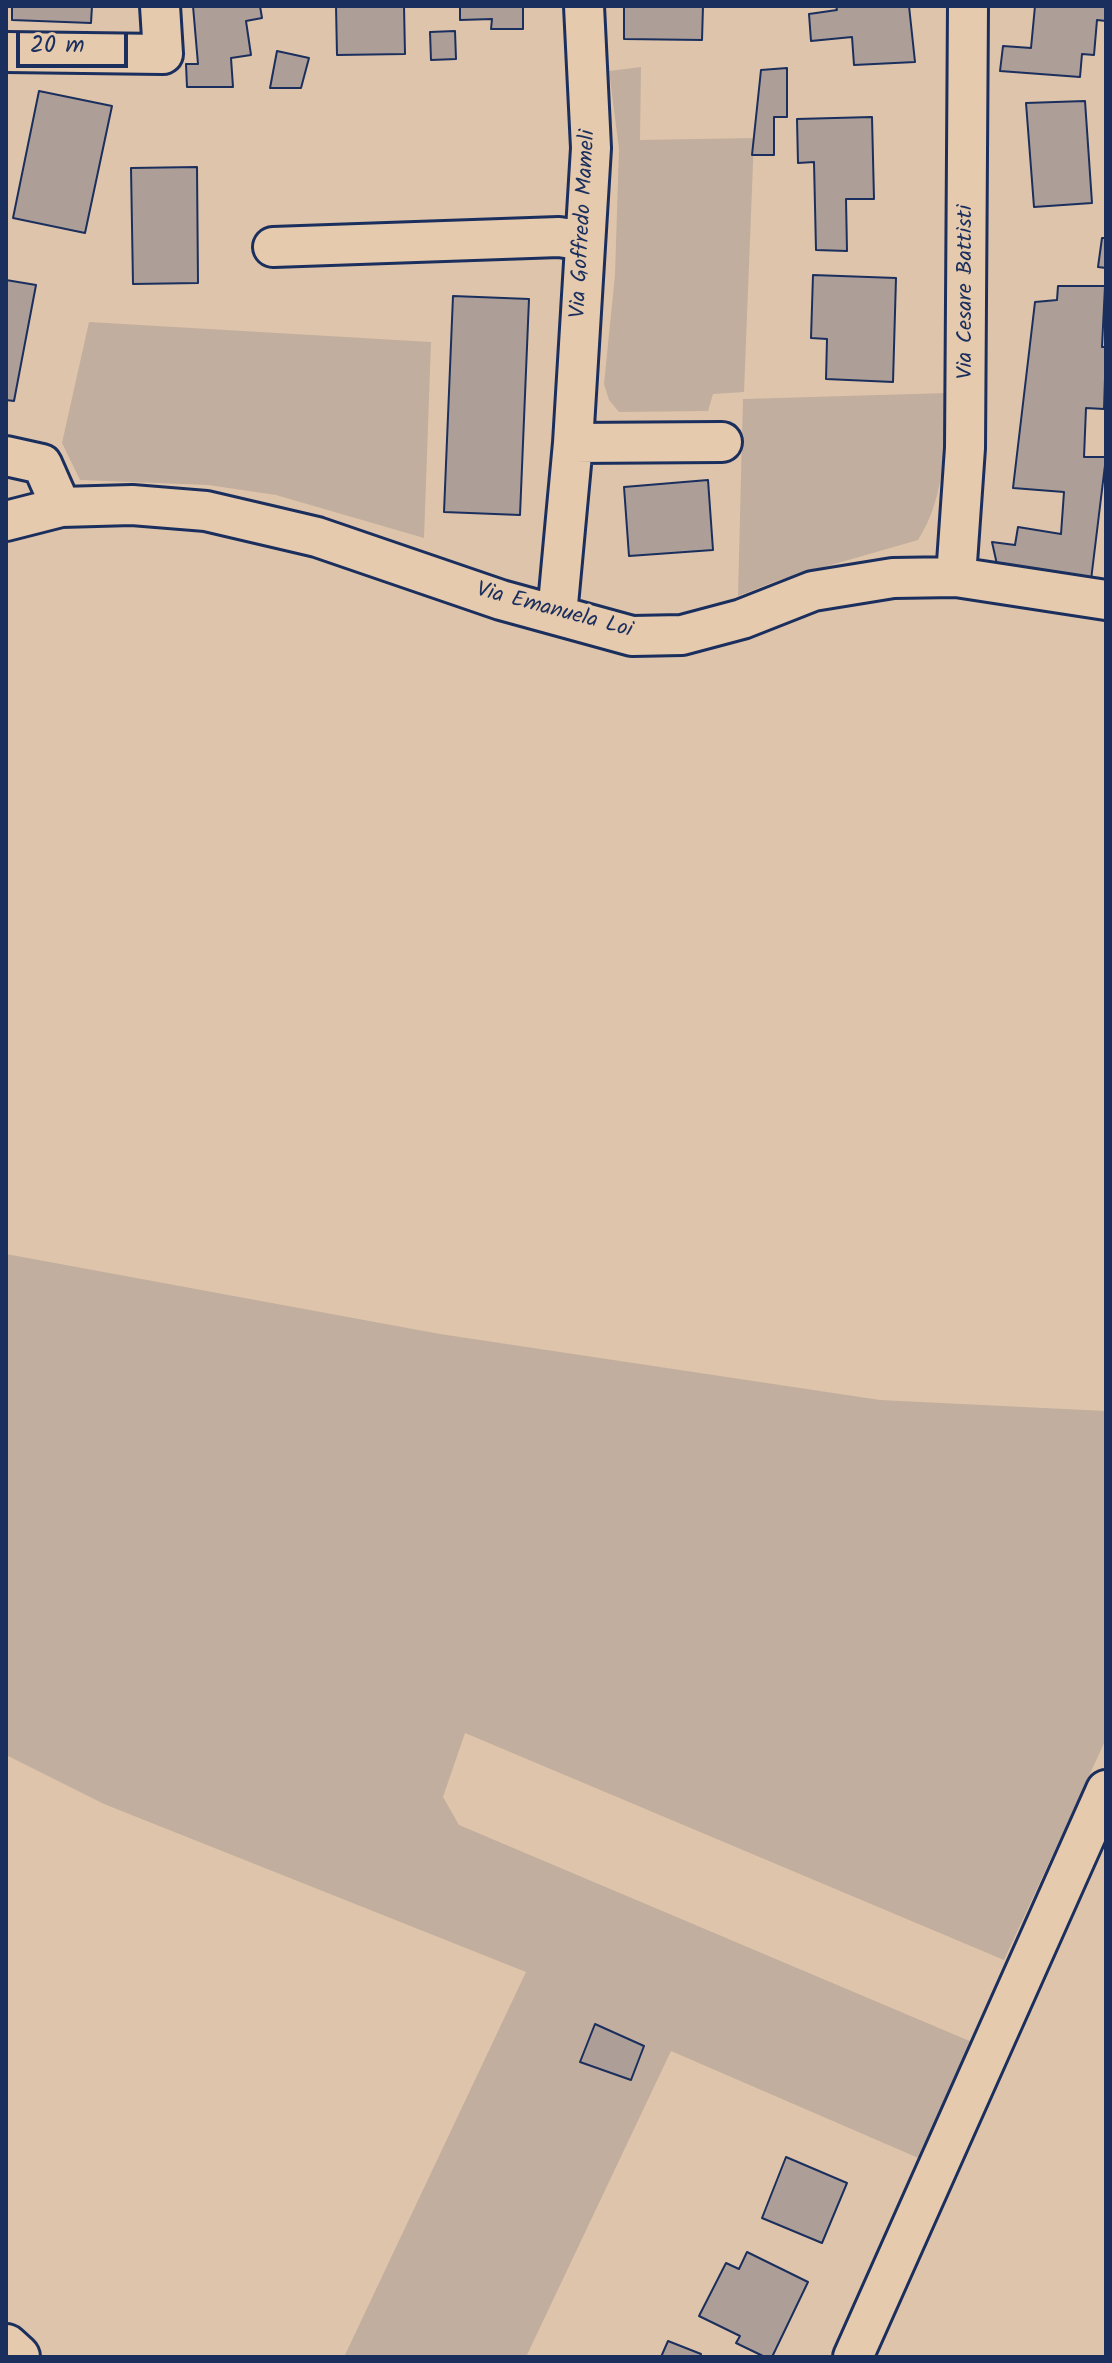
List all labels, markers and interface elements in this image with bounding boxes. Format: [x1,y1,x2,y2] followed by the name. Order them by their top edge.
[20,16,132,66] scale bar
[30,26,85,65] text: 20 m
[567,129,603,319] street label: Via Goffredo Mameli
[954,205,980,379] street label: Via Cesare Battisti
[473,578,635,646] street label: Via Emanuela Loi

